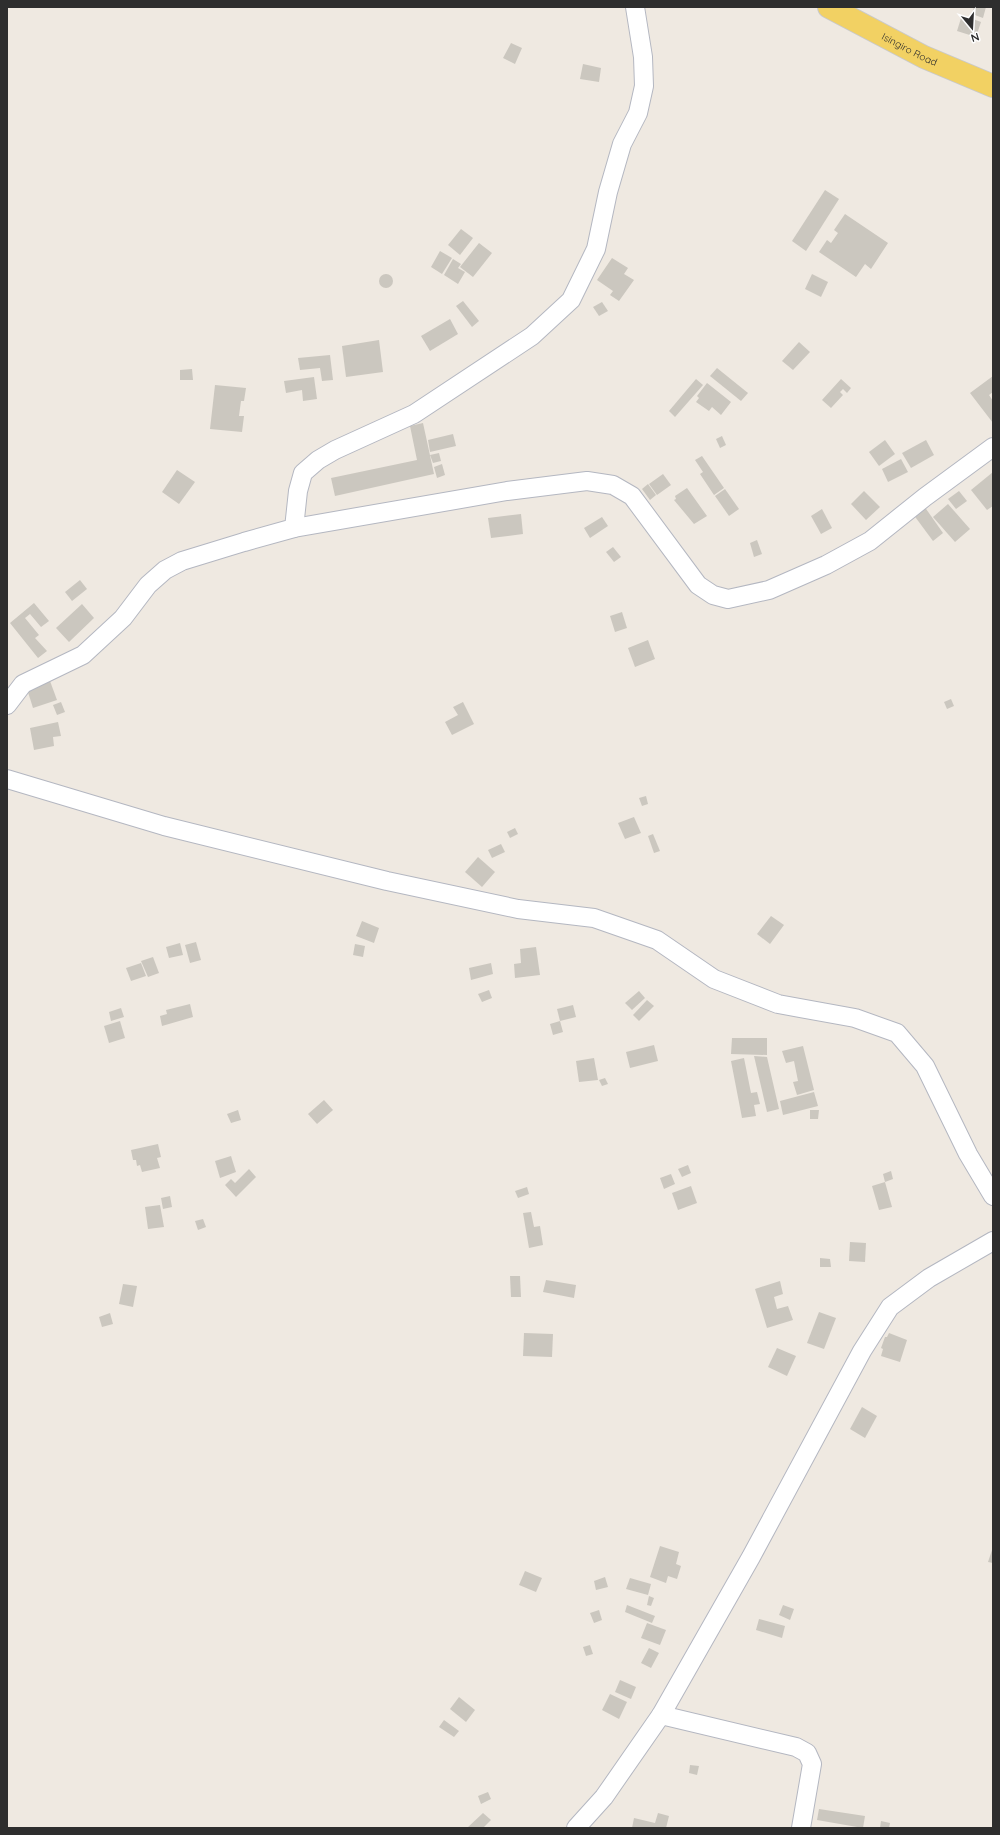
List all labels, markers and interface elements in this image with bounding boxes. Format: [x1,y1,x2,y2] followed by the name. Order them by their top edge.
[952,8,992,48] north arrow
[879,30,939,69] street label: Isingiro Road
[969,30,981,45] text: N

